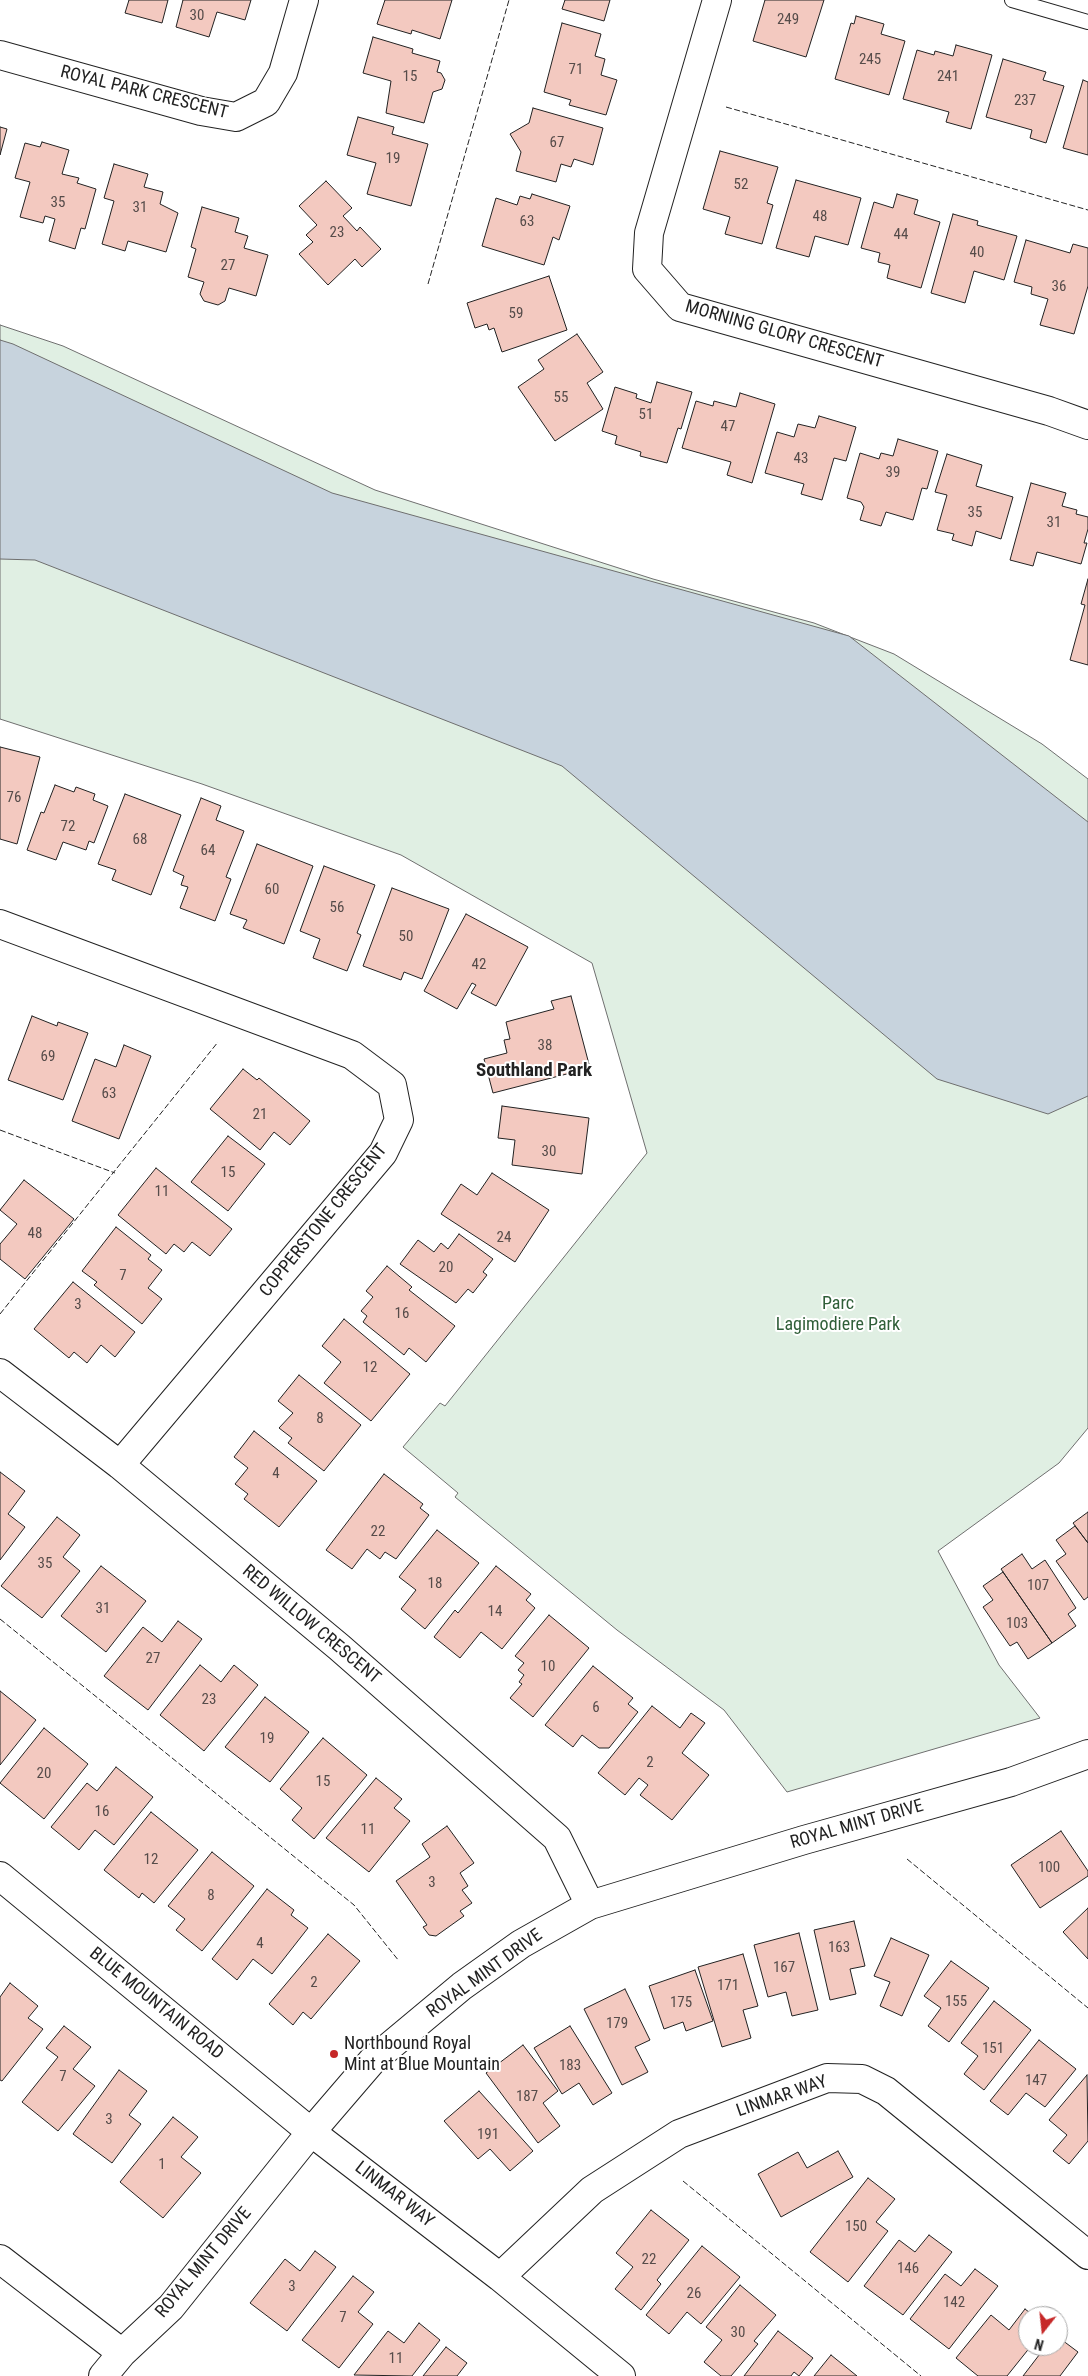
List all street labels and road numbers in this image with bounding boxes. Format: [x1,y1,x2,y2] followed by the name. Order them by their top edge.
[58,62,230,124] street label: ROYAL PARK CRESCENT
[682,296,886,374] street label: MORNING GLORY CRESCENT
[256,1140,392,1302] street label: COPPERSTONE CRESCENT
[237,1561,385,1689] street label: RED WILLOW CRESCENT
[788,1796,926,1854] street label: ROYAL MINT DRIVE
[423,1925,547,2023] street label: ROYAL MINT DRIVE
[85,1943,227,2065] street label: BLUE MOUNTAIN ROAD
[734,2071,830,2123] street label: LINMAR WAY
[350,2157,438,2233] street label: LINMAR WAY
[152,2203,256,2323] street label: ROYAL MINT DRIVE

